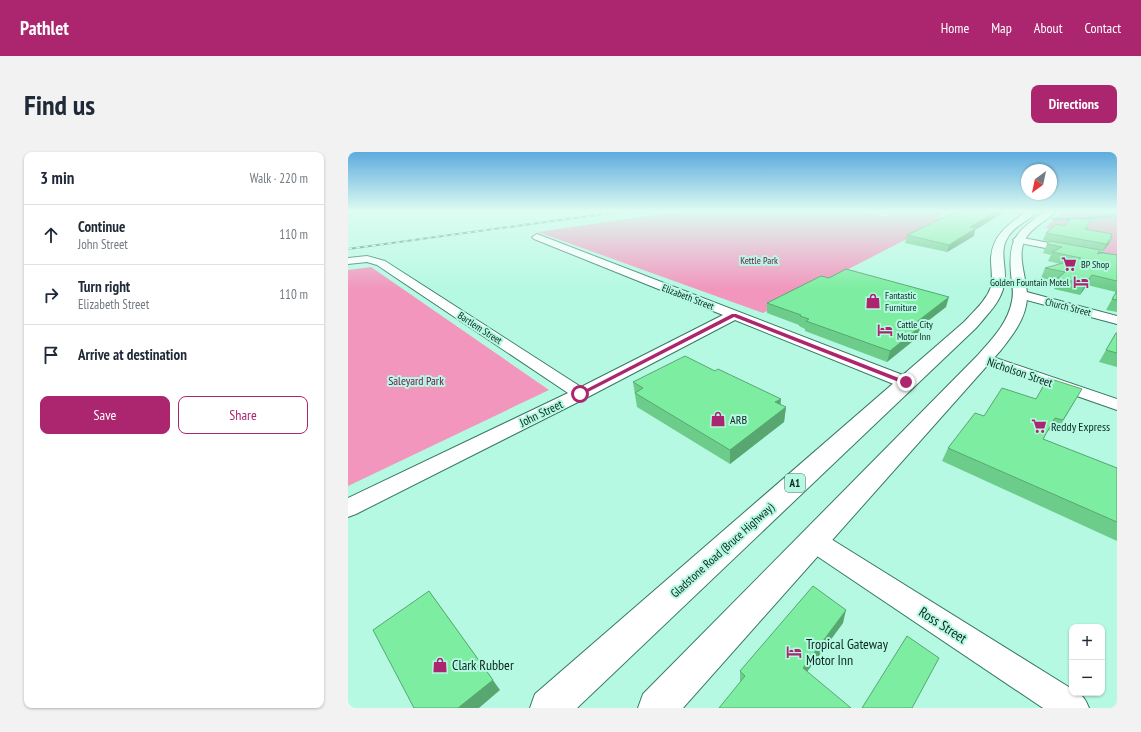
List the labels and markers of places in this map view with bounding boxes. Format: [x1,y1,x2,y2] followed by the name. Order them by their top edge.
[1060,255,1078,273] supermarket icon: BP Shop
[1081,258,1109,271] place label: BP Shop
[1072,273,1090,291] hotel icon: Golden Fountain Motel
[990,276,1070,289] place label: Golden Fountain Motel
[885,289,917,314] place label: Fantastic Furniture
[864,292,882,310] shop icon: Fantastic Furniture
[897,318,933,343] place label: Cattle City Motor Inn
[876,321,894,339] hotel icon: Cattle City Motor Inn
[709,410,727,428] shop icon: ARB
[730,412,747,427] place label: ARB
[1030,417,1048,435] supermarket icon: Reddy Express
[1051,419,1110,434] place label: Reddy Express
[806,635,889,669] place label: Tropical Gateway Motor Inn
[785,643,803,661] hotel icon: Tropical Gateway Motor Inn
[431,656,449,674] shop icon: Clark Rubber
[452,656,514,674] place label: Clark Rubber

